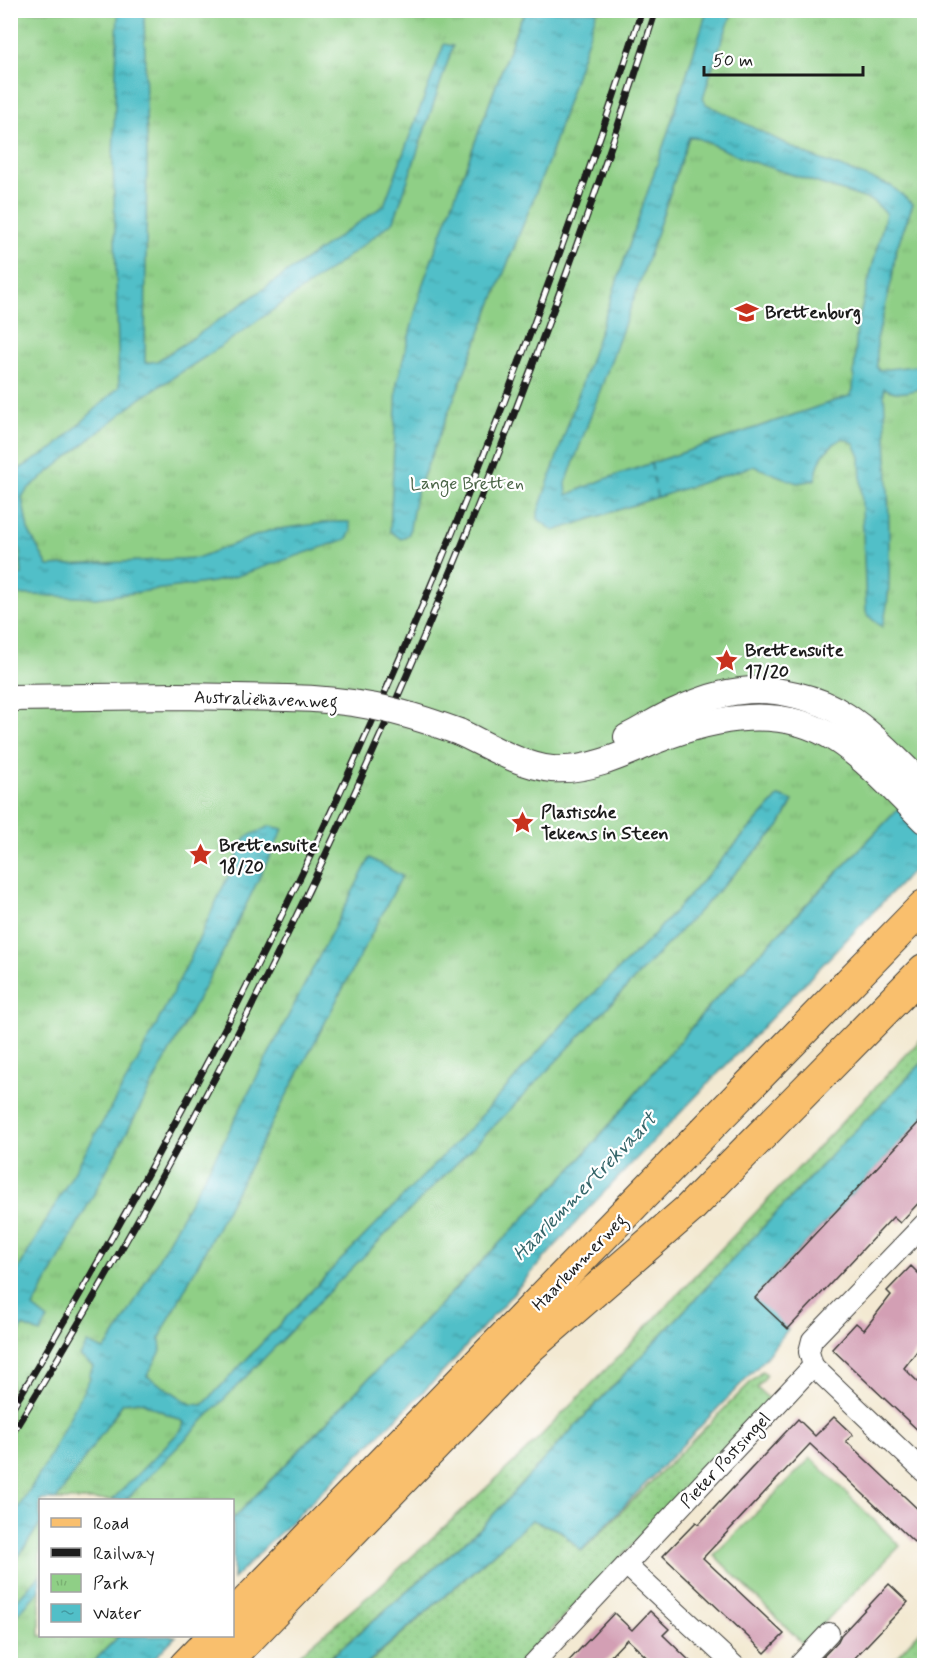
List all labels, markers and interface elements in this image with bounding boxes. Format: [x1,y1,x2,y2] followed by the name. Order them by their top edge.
[704,39,863,77] scale bar
[713,49,753,73] text: 50 m
[734,299,760,325] school or university icon: Brettenburg
[765,301,861,325] place label: Brettenburg
[410,472,524,497] park label: Lange Bretten
[745,639,844,684] place label: Brettensuite 17/20
[714,647,740,673] place icon: Brettensuite 17/20
[194,685,338,717] street label: Australiëhavenweg
[541,801,669,846] place label: Plastische Tekens in Steen
[510,809,536,835] place icon: Plastische Tekens in Steen
[219,834,318,879] place label: Brettensuite 18/20
[188,842,214,868] place icon: Brettensuite 18/20
[507,1105,665,1267] water label: Haarlemmertrekvaart
[527,1209,634,1318] street label: Haarlemmerweg
[675,1408,777,1514] street label: Pieter Postsingel
[39,1499,234,1637] legend
[93,1512,129,1536] text: Road
[93,1542,155,1566] text: Railway
[93,1572,129,1596] text: Park
[93,1602,142,1626] text: Water

